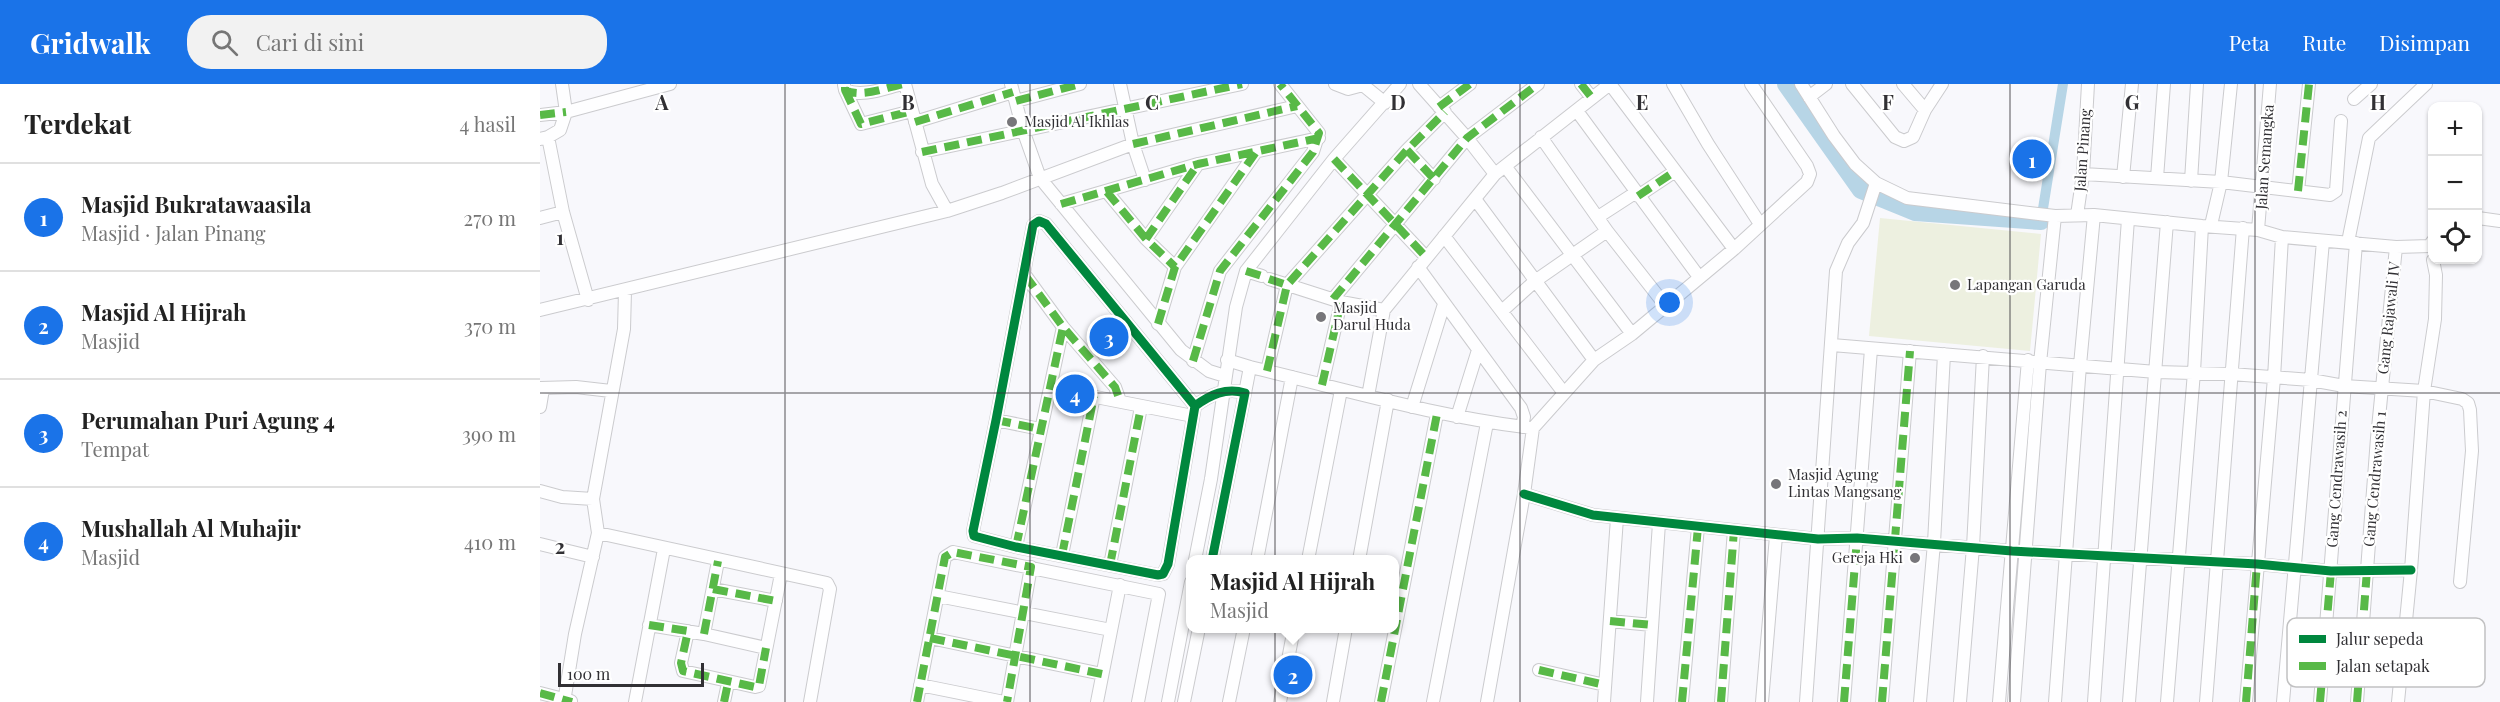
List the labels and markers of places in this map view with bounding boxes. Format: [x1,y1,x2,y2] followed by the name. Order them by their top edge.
[1024,111,1129,131] place label: Masjid Al Ikhlas
[1005,115,1019,129] marker: Masjid Al Ikhlas
[2012,136,2052,182] pin: 1
[1967,274,2086,294] place label: Lapangan Garuda
[1948,278,1962,292] marker: Lapangan Garuda
[1333,297,1411,334] place label: Masjid Darul Huda
[1314,310,1328,324] marker: Masjid Darul Huda
[1090,314,1128,360] pin: 3
[1056,372,1094,416] pin: 4
[1788,464,1901,501] place label: Masjid Agung Lintas Mangsang
[1769,477,1783,491] marker: Masjid Agung Lintas Mangsang
[1832,547,1904,567] place label: Gereja Hki
[1908,551,1922,565] marker: Gereja Hki
[1274,652,1312,698] pin: 2

